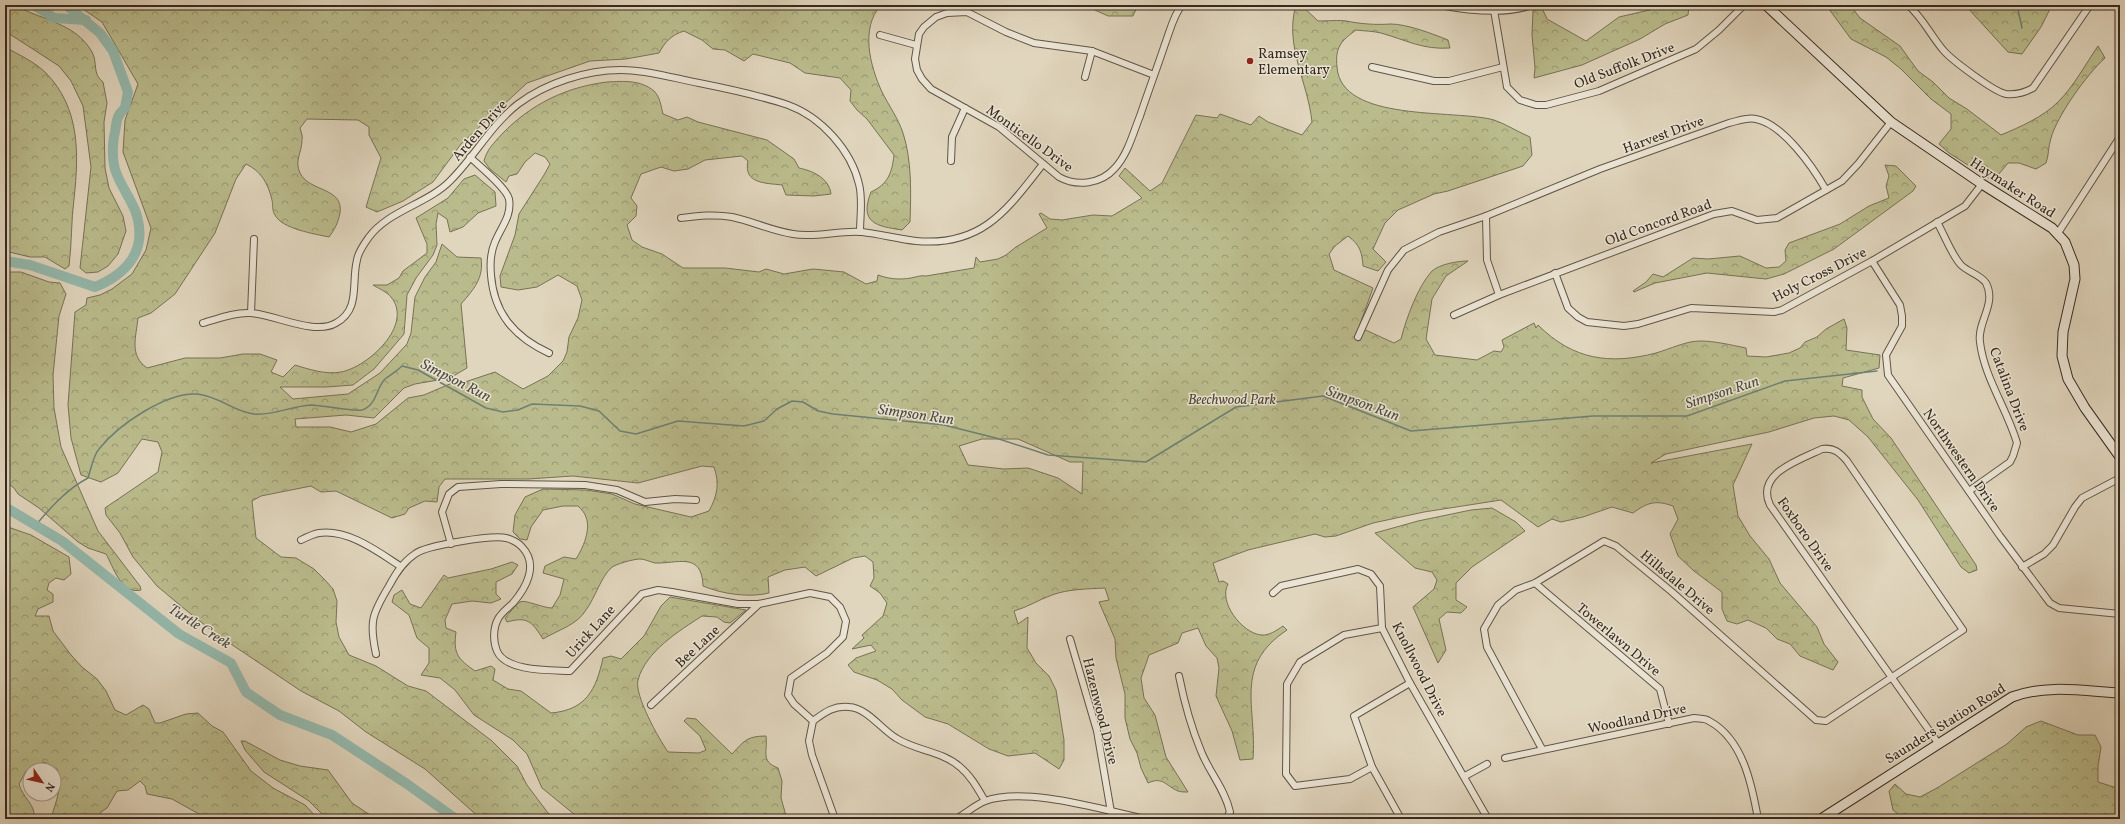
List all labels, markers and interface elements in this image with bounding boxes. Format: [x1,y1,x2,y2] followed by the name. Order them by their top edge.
[1572,38,1678,94] street label: Old Suffolk Drive
[1258,45,1330,80] place label: Ramsey Elementary
[1245,56,1255,66] marker: Ramsey Elementary
[448,96,512,166] street label: Arden Drive
[982,101,1077,177] street label: Monticello Drive
[1620,112,1707,159] street label: Harvest Drive
[1966,154,2059,223] street label: Haymaker Road
[1603,195,1714,251] street label: Old Concord Road
[1769,243,1870,307] street label: Holy Cross Drive
[1984,345,2033,435] street label: Catalina Drive
[416,355,494,408] water label: Simpson Run
[1683,372,1762,415] water label: Simpson Run
[1323,381,1402,427] water label: Simpson Run
[1188,391,1277,410] park label: Beechwood Park
[876,400,955,431] water label: Simpson Run
[1918,405,2004,517] street label: Northwestern Drive
[1772,494,1838,576] street label: Foxboro Drive
[1636,546,1719,620] street label: Hillsdale Drive
[1572,599,1664,681] street label: Towerlawn Drive
[164,600,235,655] water label: Turtle Creek
[562,601,620,663] street label: Urick Lane
[1387,619,1451,721] street label: Knollwood Drive
[672,621,725,673] street label: Bee Lane
[1077,656,1122,767] street label: Hazenwood Drive
[1882,679,2010,769] street label: Saunders Station Road
[1586,700,1689,739] street label: Woodland Drive
[22,762,62,802] north arrow
[41,779,58,794] text: N

